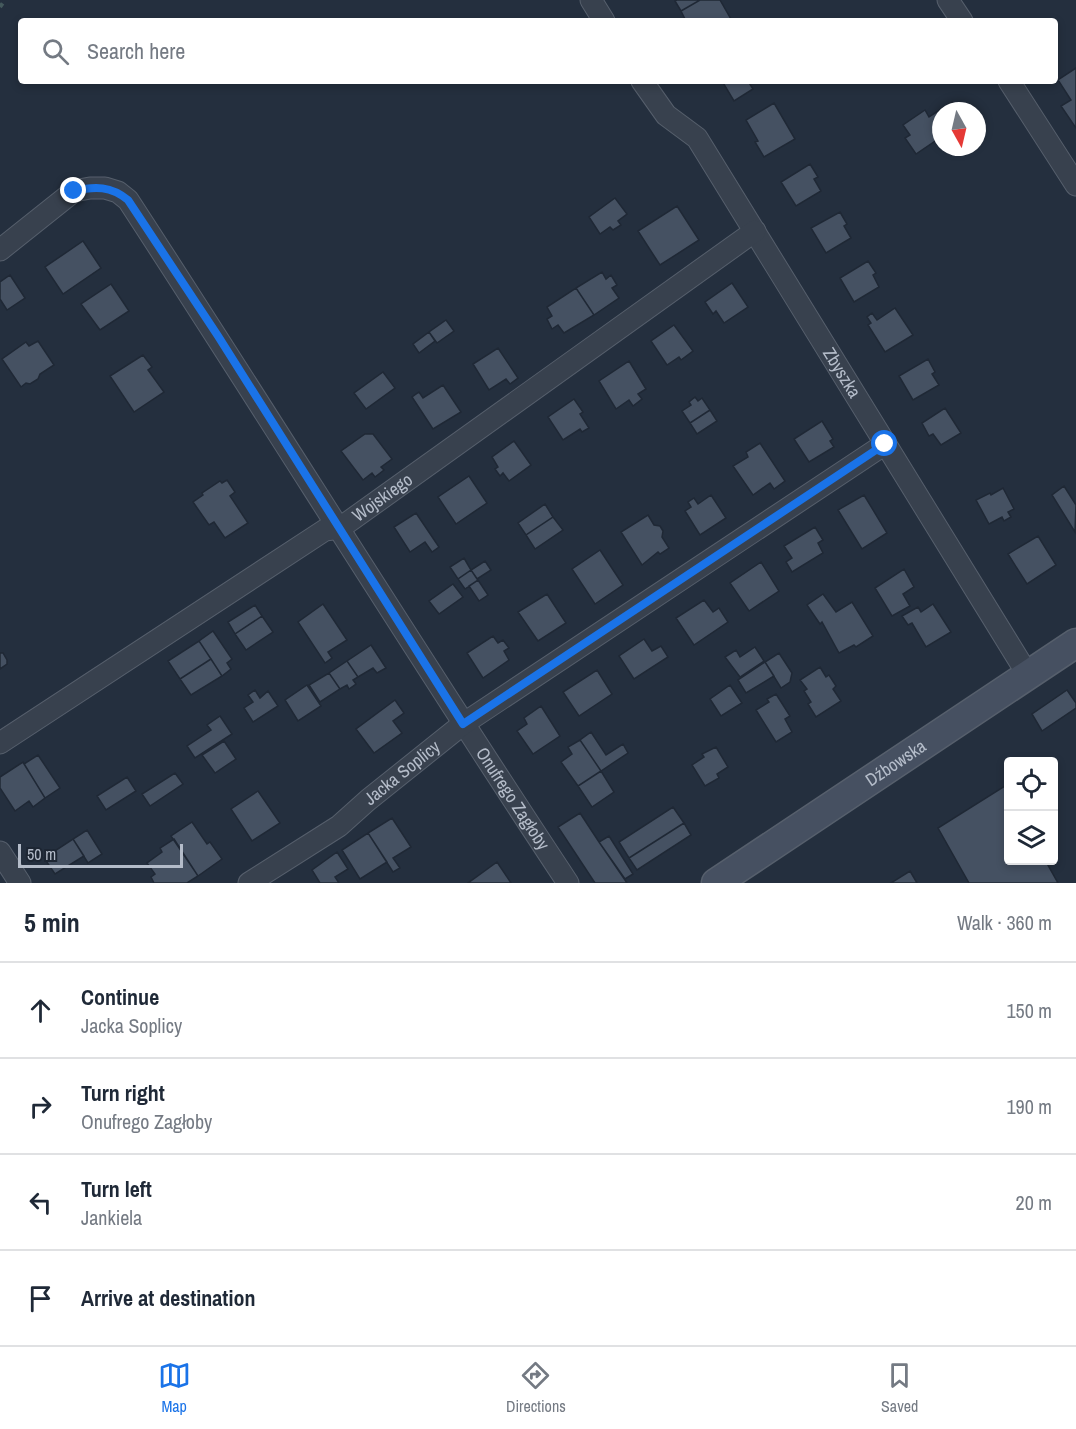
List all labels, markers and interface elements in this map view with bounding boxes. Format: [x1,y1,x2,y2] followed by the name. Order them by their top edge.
[18,18,1058,84] search box
[39,35,72,68] icon: search
[87,36,185,66] text: Search here
[932,102,986,156] north arrow
[60,177,86,203] route end
[817,343,867,402] street label: Zbyszka
[871,430,897,456] route start
[347,467,417,527] street label: Wojskiego
[860,733,931,792] street label: Dźbowska
[358,734,446,811] street label: Jacka Soplicy
[470,742,556,855] street label: Onufrego Zagłoby
[1004,757,1058,865] map controls
[1004,757,1058,811] button: locate
[1004,811,1058,865] button: layers
[18,841,183,868] scale bar
[27,843,56,865] text: 50 m
[24,905,80,940] text: 5 min
[957,909,1052,936] text: Walk · 360 m
[81,982,159,1012] text: Continue
[24,994,57,1027] icon: ahead
[1006,997,1052,1024] text: 150 m
[81,1012,182,1039] text: Jacka Soplicy
[81,1078,165,1108] text: Turn right
[24,1090,57,1123] icon: right
[1006,1093,1052,1120] text: 190 m
[81,1108,212,1135] text: Onufrego Zagłoby
[81,1174,152,1204] text: Turn left
[24,1186,57,1219] icon: left
[1016,1189,1052,1216] text: 20 m
[81,1204,142,1231] text: Jankiela
[24,1282,57,1315] icon: arrive
[81,1283,255,1313] text: Arrive at destination
[158,1359,191,1417] tab: Map
[506,1359,566,1417] tab: Directions
[881,1359,918,1417] tab: Saved

